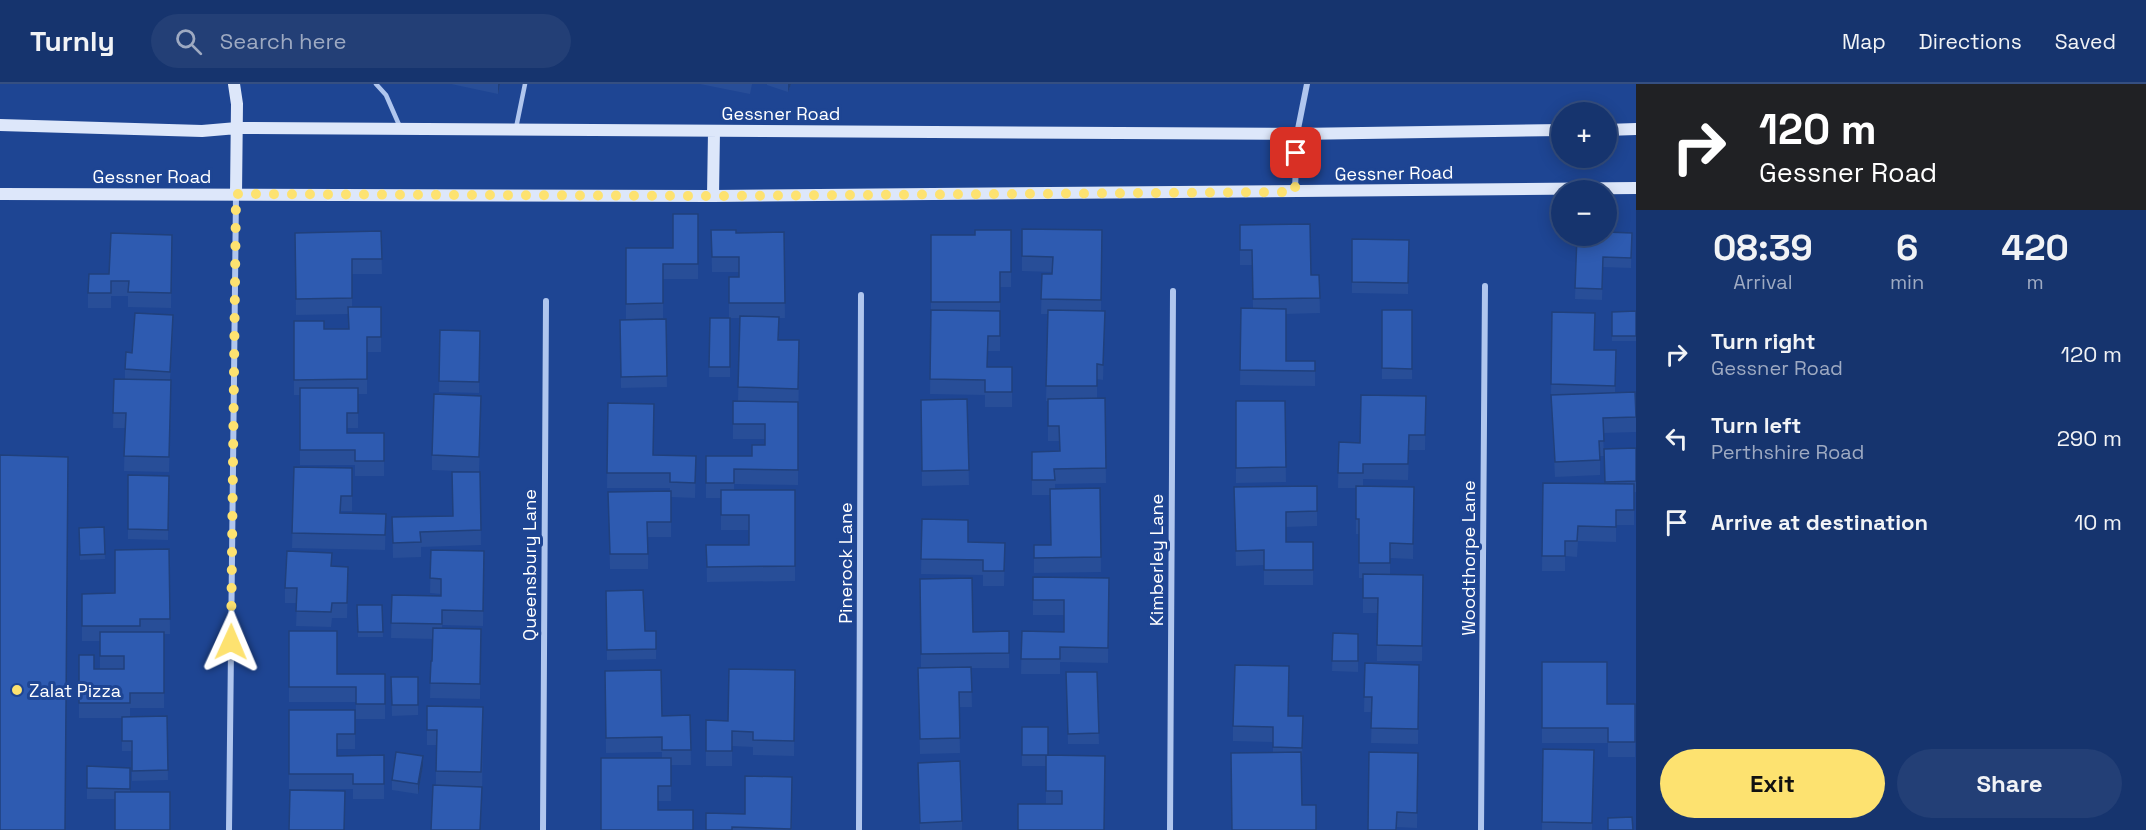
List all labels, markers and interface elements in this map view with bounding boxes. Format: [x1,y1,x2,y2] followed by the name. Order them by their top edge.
[151,14,571,68] search box
[30,23,115,59] text: Turnly
[172,25,205,58] icon: search
[220,27,347,55] text: Search here
[1842,28,1886,55] text: Map
[1919,28,2022,55] text: Directions
[2055,28,2116,55] text: Saved
[722,102,840,125] street label: Gessner Road
[1551,102,1617,246] map controls
[1551,102,1617,168] button: +
[1759,103,1877,156] text: 120 m
[1660,108,1738,186] icon: right
[1270,127,1321,178] pin
[1279,136,1312,169] icon: arrive
[1759,155,1937,190] text: Gessner Road
[1334,160,1454,186] street label: Gessner Road
[93,165,211,188] street label: Gessner Road
[1551,180,1617,246] button: −
[1713,225,1813,271] text: 08:39
[1896,225,1918,271] text: 6
[2001,225,2069,271] text: 420
[1733,269,1793,295] text: Arrival
[1890,269,1924,295] text: min
[2027,269,2044,295] text: m
[1711,327,1816,355] text: Turn right
[1660,338,1693,371] icon: right
[2061,340,2122,368] text: 120 m
[1711,355,1843,381] text: Gessner Road
[1711,411,1801,439] text: Turn left
[1660,422,1693,455] icon: left
[2057,424,2122,452] text: 290 m
[1711,439,1864,465] text: Perthshire Road
[1457,480,1480,636] street label: Woodthorpe Lane
[518,489,541,641] street label: Queensbury Lane
[1145,494,1168,626] street label: Kimberley Lane
[834,502,857,624] street label: Pinerock Lane
[1660,506,1693,539] icon: arrive
[1711,508,1928,536] text: Arrive at destination
[2074,508,2122,536] text: 10 m
[199,610,263,674] position arrow
[29,679,121,702] place label: Zalat Pizza
[10,683,24,697] marker: Zalat Pizza
[1660,749,1885,818] button: Exit
[1897,749,2122,818] button: Share

